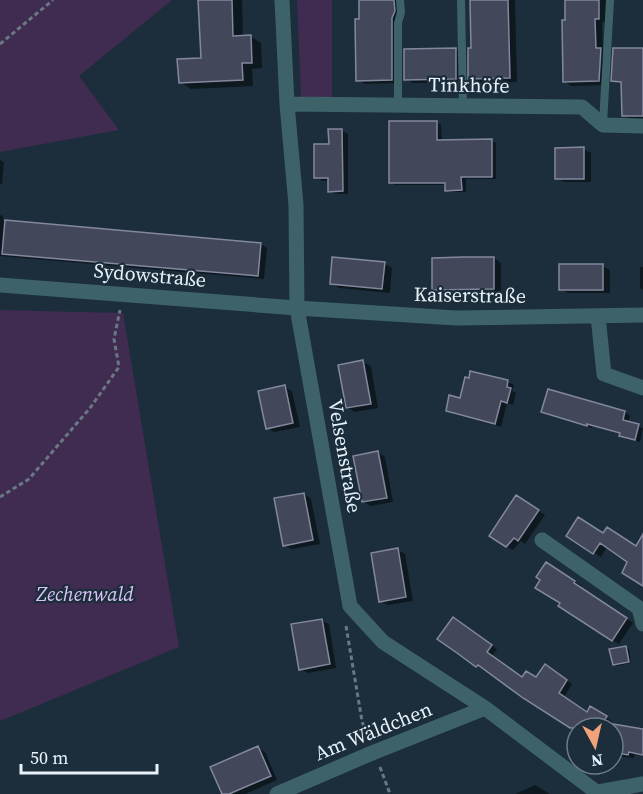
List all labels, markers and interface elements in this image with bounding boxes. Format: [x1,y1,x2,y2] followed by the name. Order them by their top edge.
[428,70,510,100] street label: Tinkhöfe
[93,256,207,294] street label: Sydowstraße
[414,280,526,310] street label: Kaiserstraße
[321,397,369,515] street label: Velsenstraße
[35,580,134,608] park label: Zechenwald
[310,695,436,767] street label: Am Wäldchen
[565,716,625,776] north arrow
[21,737,158,775] scale bar
[30,745,68,770] text: 50 m
[589,749,604,773] text: N

